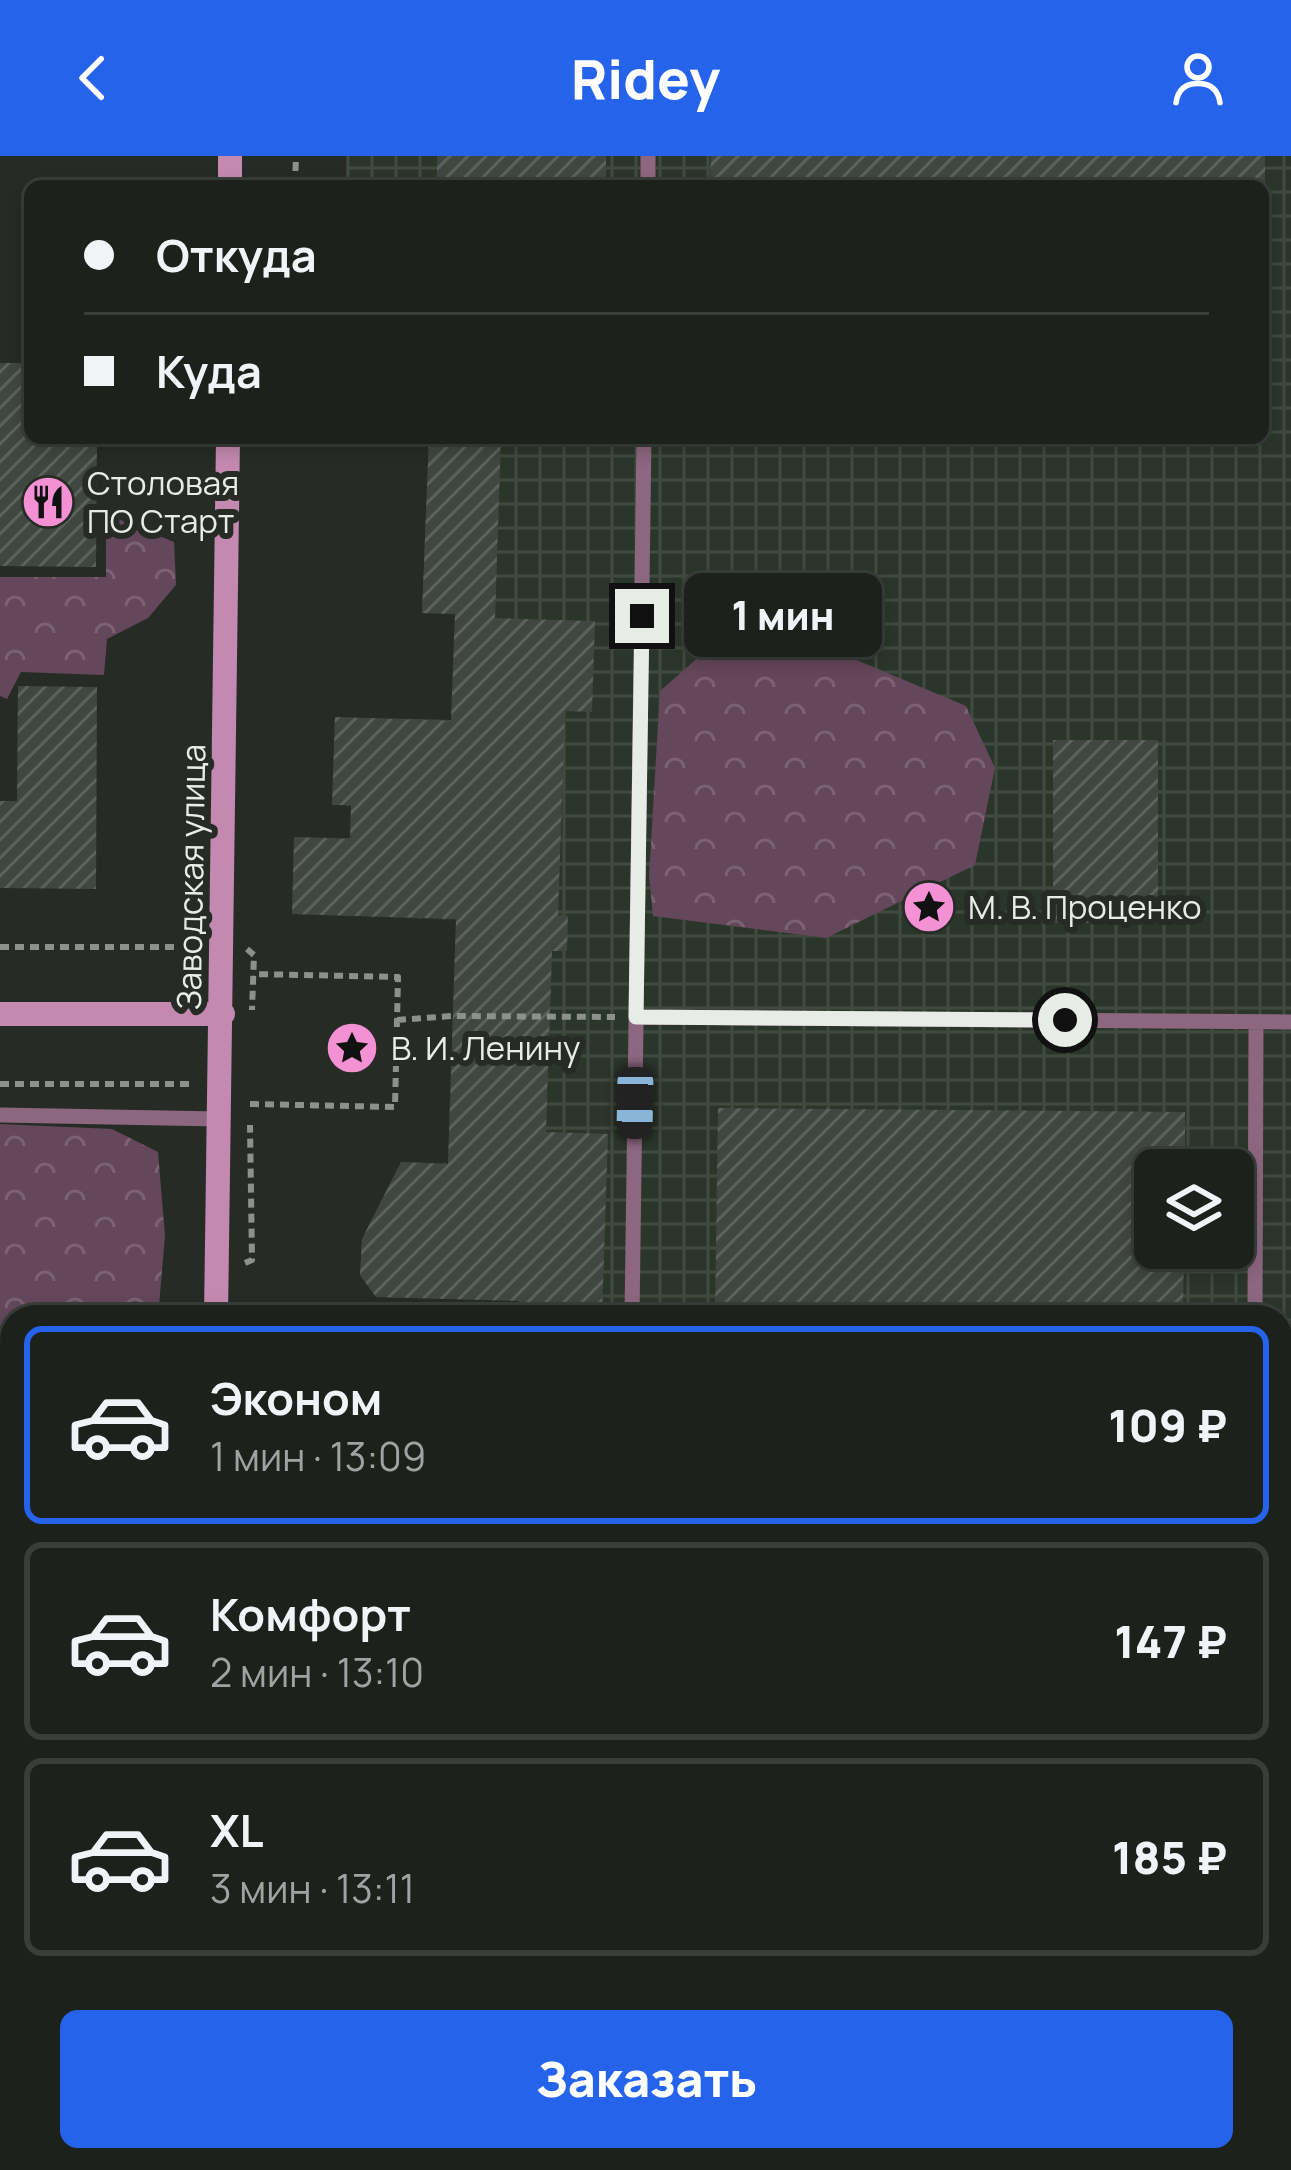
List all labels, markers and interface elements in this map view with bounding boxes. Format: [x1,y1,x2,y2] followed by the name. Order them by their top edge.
[571,41,720,115] text: Ridey
[60,45,126,111] icon: back
[1165,45,1231,111] icon: person
[156,224,317,286] text: Откуда
[156,340,262,402] text: Куда
[87,460,239,543] place label: Столовая ПО Старт
[20,474,76,530] restaurant icon: Столовая ПО Старт
[684,574,882,658] callout: 1 мин
[731,588,835,642] text: 1 мин
[615,589,669,643] route end
[166,744,215,1010] street label: Заводская улица
[901,879,957,935] place icon: М. В. Проценко
[968,884,1202,929] place label: М. В. Проценко
[1038,993,1092,1047] route start
[324,1020,380,1076] place icon: В. И. Ленину
[391,1025,580,1070] place label: В. И. Ленину
[616,1067,654,1139] car
[1134,1149,1254,1269] map controls
[1134,1149,1254,1269] button: layers
[210,1367,382,1429] text: Эконом
[66,1371,174,1479] icon: car
[1108,1394,1227,1456] text: 109 ₽
[210,1429,426,1483] text: 1 мин · 13:09
[210,1583,411,1645] text: Комфорт
[66,1587,174,1695] icon: car
[1114,1610,1227,1672] text: 147 ₽
[210,1645,424,1699] text: 2 мин · 13:10
[210,1799,264,1861] text: XL
[66,1803,174,1911] icon: car
[1112,1826,1227,1888] text: 185 ₽
[210,1861,415,1915] text: 3 мин · 13:11
[60,2010,1233,2148] button: Заказать

